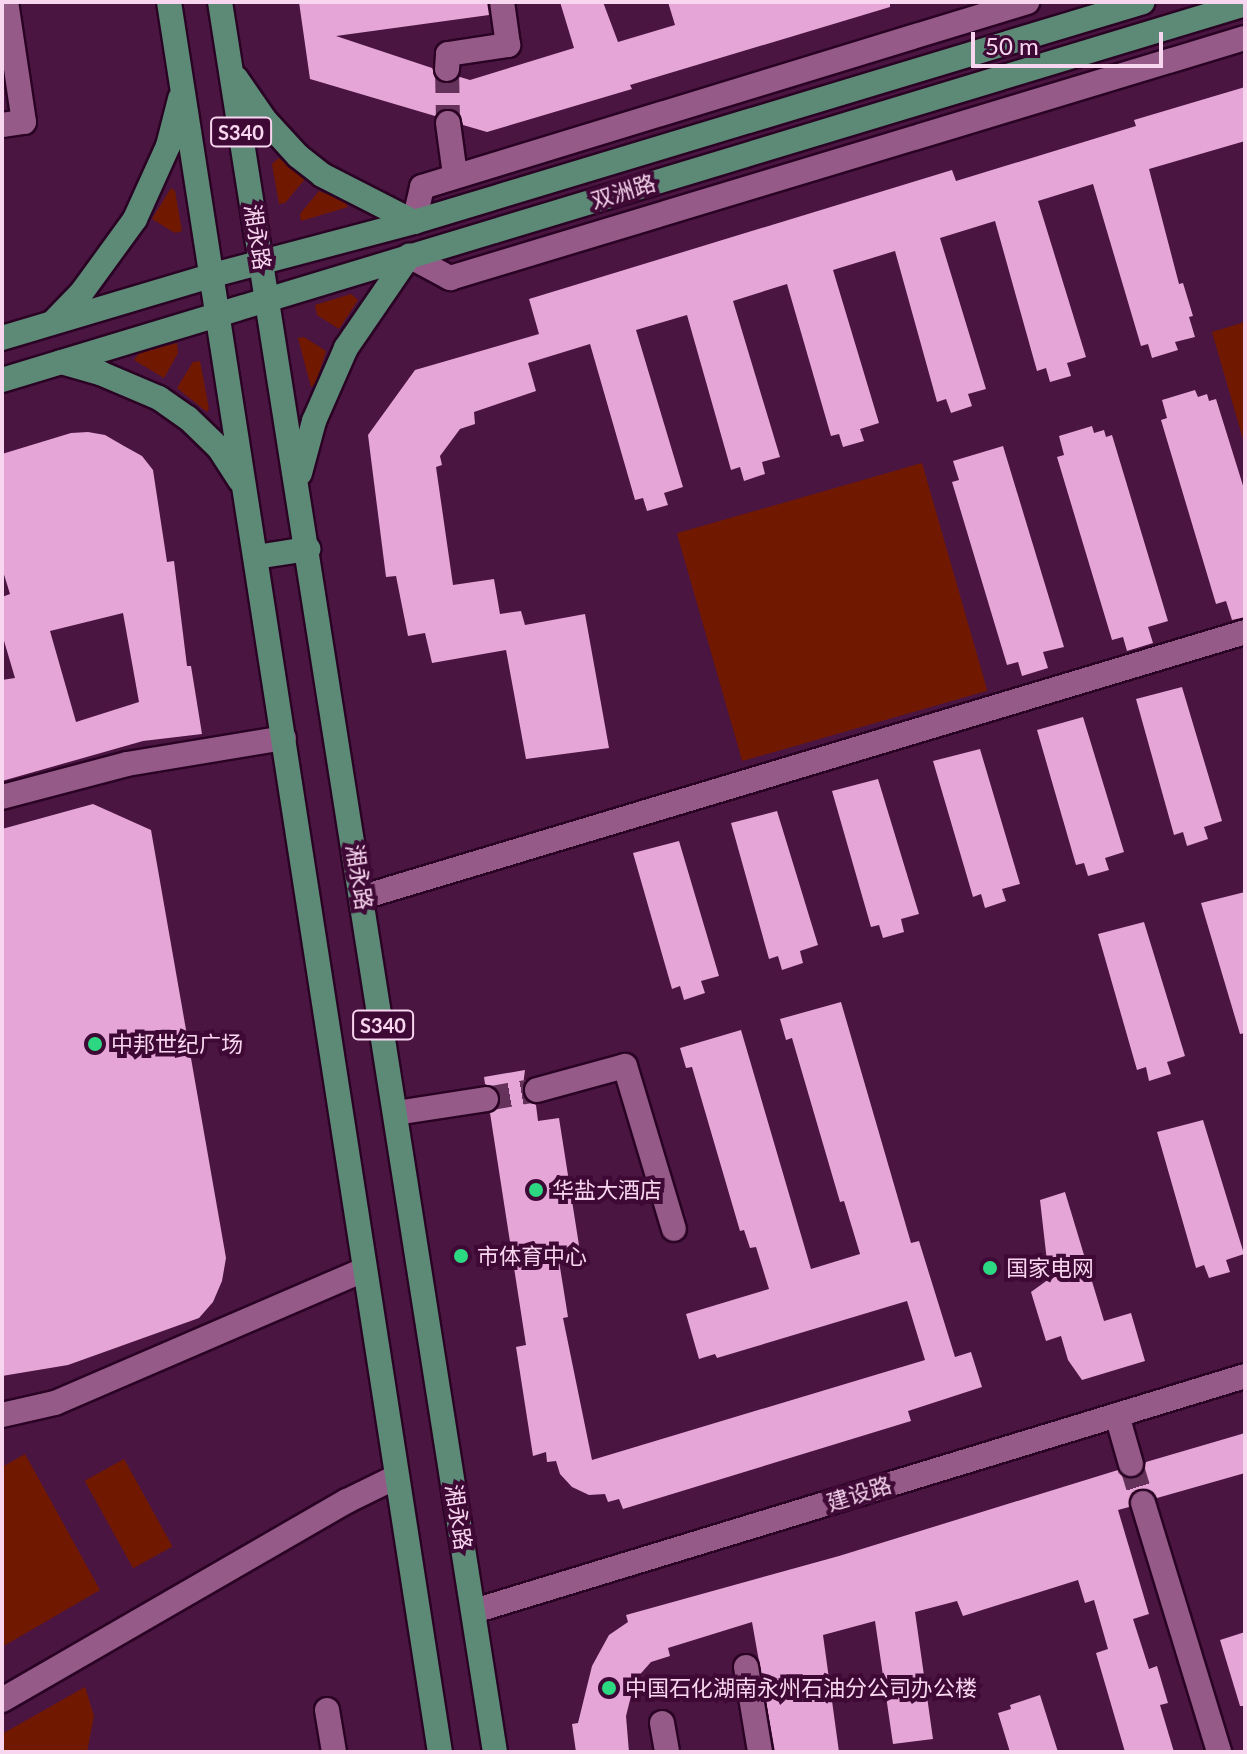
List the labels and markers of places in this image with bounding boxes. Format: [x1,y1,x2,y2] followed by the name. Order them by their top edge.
[111,1031,243,1057] place label: 中邦世纪广场
[86,1035,104,1053] marker: 中邦世纪广场
[552,1177,662,1203] place label: 华盐大酒店
[527,1181,545,1199] marker: 华盐大酒店
[477,1243,587,1269] place label: 市体育中心
[452,1247,470,1265] marker: 市体育中心
[1006,1255,1094,1281] place label: 国家电网
[981,1259,999,1277] marker: 国家电网
[625,1675,977,1701] place label: 中国石化湖南永州石油分公司办公楼
[600,1679,618,1697] marker: 中国石化湖南永州石油分公司办公楼

